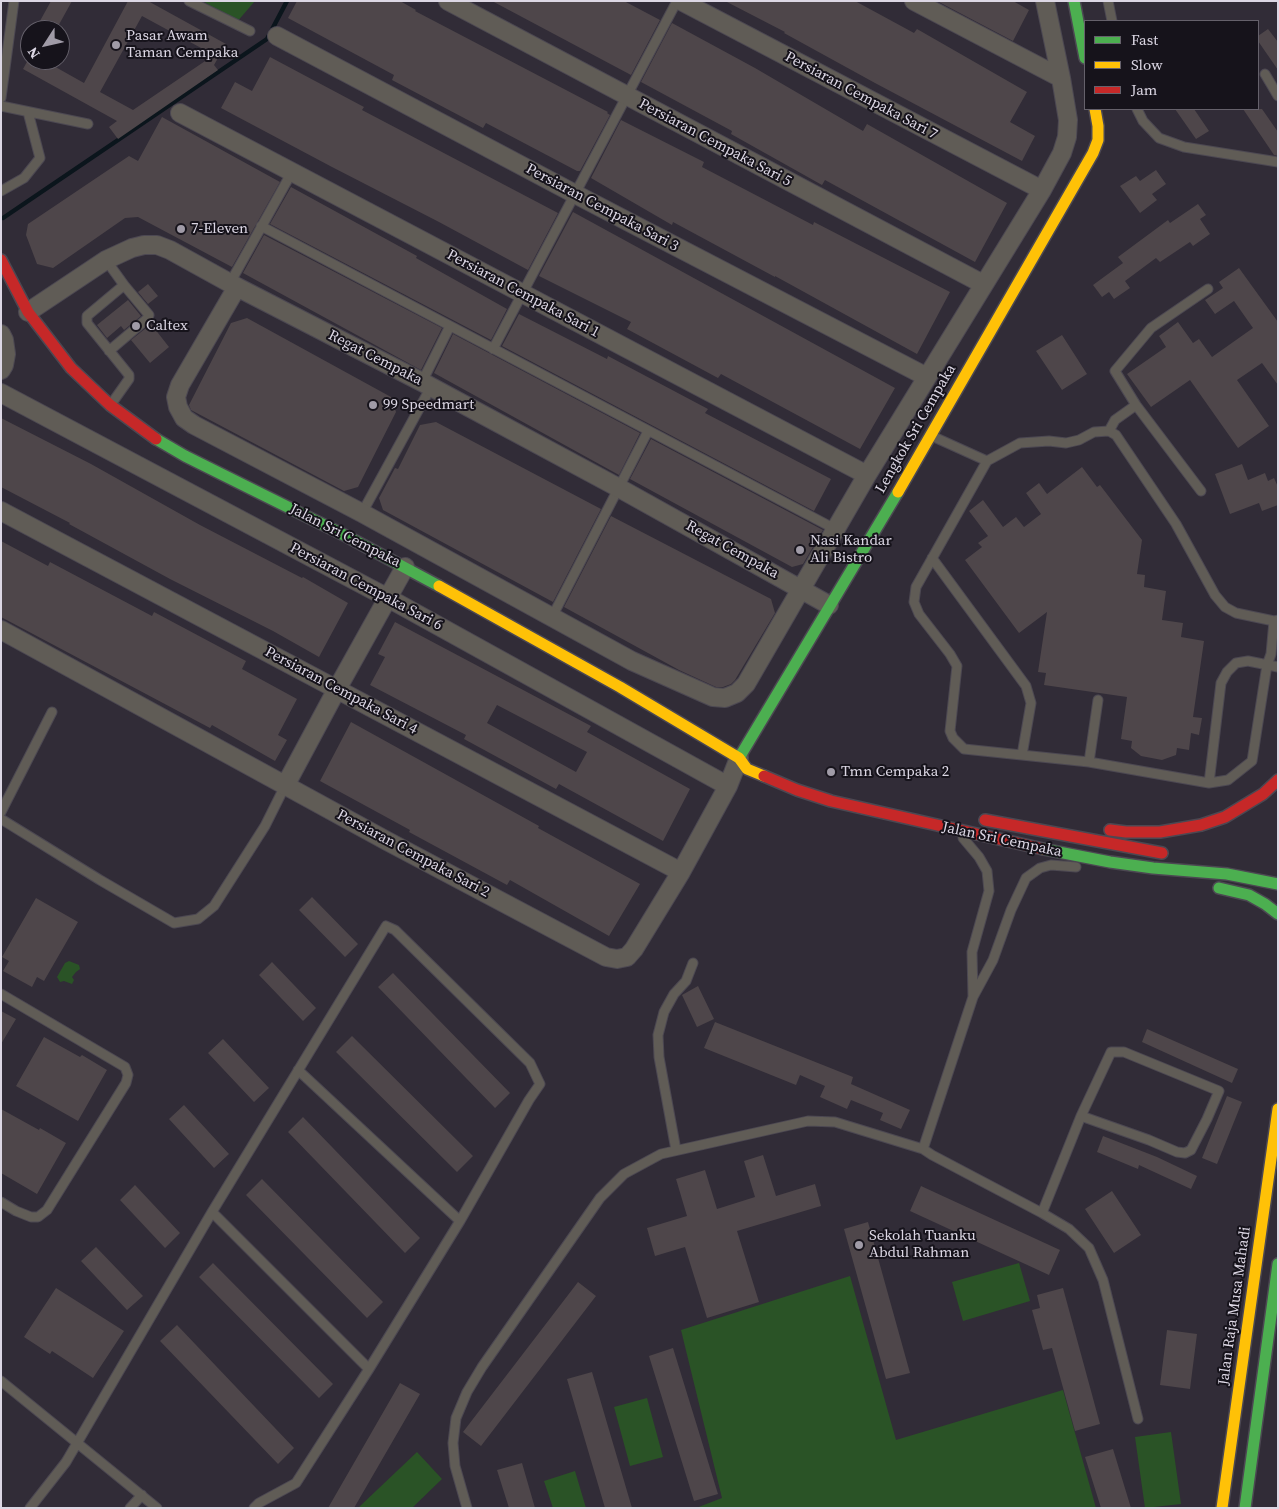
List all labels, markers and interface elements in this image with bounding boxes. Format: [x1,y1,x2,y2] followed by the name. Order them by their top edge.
[20,20,70,70] north arrow
[1084,20,1259,110] legend
[126,27,238,62] place label: Pasar Awam Taman Cempaka
[1131,29,1158,50] text: Fast
[110,39,122,51] marker: Pasar Awam Taman Cempaka
[22,43,45,63] text: N
[782,48,940,144] street label: Persiaran Cempaka Sari 7
[1131,54,1163,75] text: Slow
[1131,79,1157,100] text: Jam
[636,95,794,191] street label: Persiaran Cempaka Sari 5
[523,160,681,256] street label: Persiaran Cempaka Sari 3
[191,220,248,238] place label: 7-Eleven
[175,223,187,235] marker: 7-Eleven
[444,246,602,342] street label: Persiaran Cempaka Sari 1
[146,317,188,335] place label: Caltex
[130,320,142,332] marker: Caltex
[325,327,425,389] street label: Regat Cempaka
[872,361,960,497] street label: Lengkok Sri Cempaka
[383,396,474,414] place label: 99 Speedmart
[367,399,379,411] marker: 99 Speedmart
[287,500,403,572] street label: Jalan Sri Cempaka
[682,517,782,583] street label: Regat Cempaka
[810,532,892,567] place label: Nasi Kandar Ali Bistro
[287,539,445,635] street label: Persiaran Cempaka Sari 6
[794,544,806,556] marker: Nasi Kandar Ali Bistro
[262,643,420,739] street label: Persiaran Cempaka Sari 4
[841,763,949,781] place label: Tmn Cempaka 2
[825,766,837,778] marker: Tmn Cempaka 2
[334,806,492,902] street label: Persiaran Cempaka Sari 2
[940,819,1064,861] street label: Jalan Sri Cempaka
[1215,1225,1255,1387] street label: Jalan Raja Musa Mahadi
[869,1227,976,1262] place label: Sekolah Tuanku Abdul Rahman
[853,1239,865,1251] marker: Sekolah Tuanku Abdul Rahman

